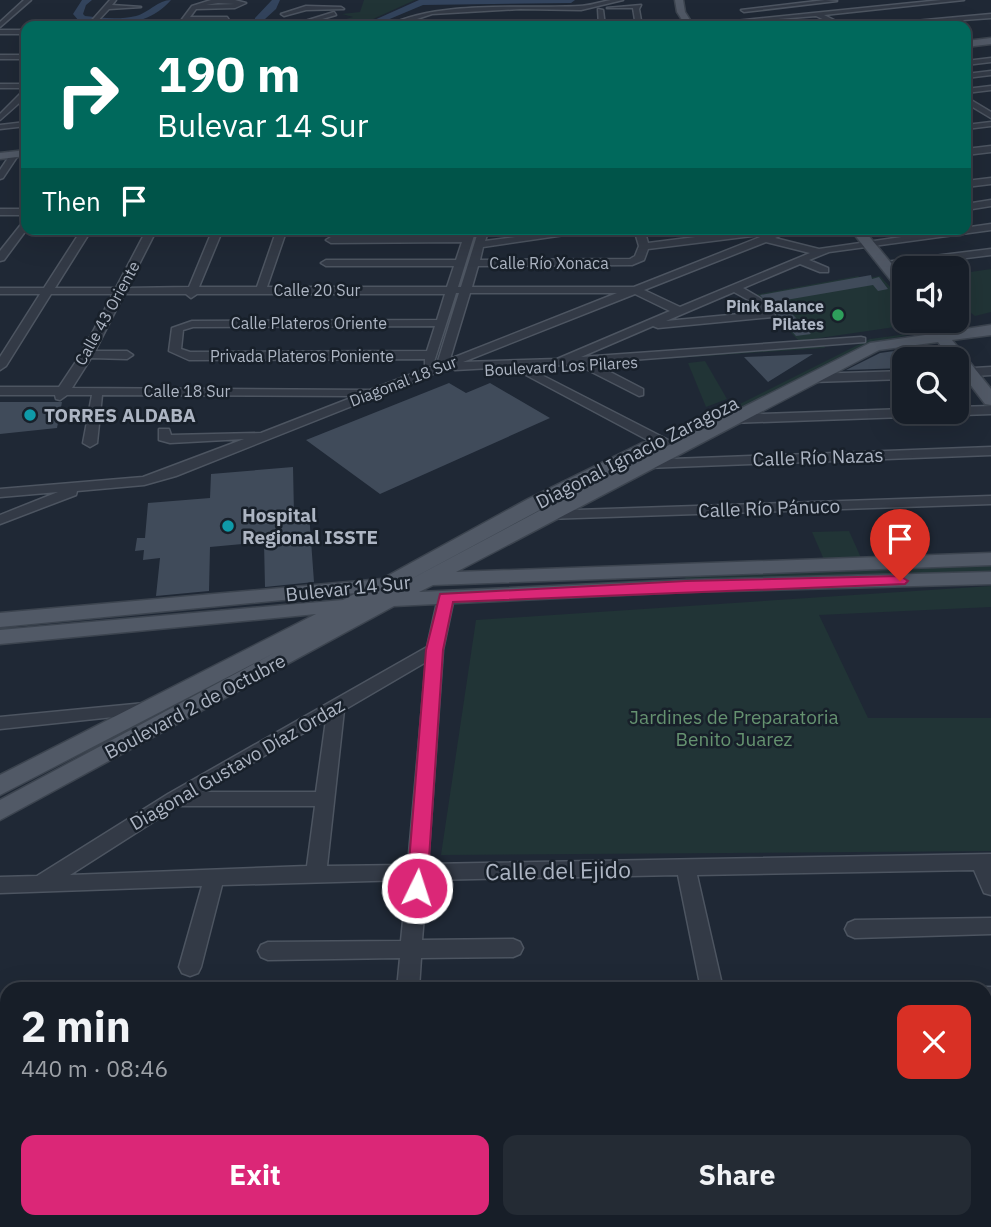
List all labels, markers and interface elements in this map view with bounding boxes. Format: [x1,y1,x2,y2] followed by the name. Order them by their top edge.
[157,42,301,105] text: 190 m
[42,49,133,140] icon: right
[157,104,368,146] text: Bulevar 14 Sur
[115,182,153,220] icon: arrive
[42,184,101,218] text: Then
[489,253,609,273] street label: Calle Río Xonaca
[892,256,969,424] map controls
[892,256,969,333] button: sound
[70,257,144,369] street label: Calle 43 Oriente
[274,280,361,300] street label: Calle 20 Sur
[726,296,824,334] place label: Pink Balance Pilates
[830,307,846,323] marker: Pink Balance Pilates
[231,313,387,333] street label: Calle Plateros Oriente
[210,346,394,366] street label: Privada Plateros Poniente
[892,347,969,424] button: search
[346,351,460,411] street label: Diagonal 18 Sur
[484,352,638,380] street label: Boulevard Los Pilares
[144,381,231,401] street label: Calle 18 Sur
[532,390,742,514] street label: Diagonal Ignacio Zaragoza
[44,403,196,427] place label: TORRES ALDABA
[22,407,38,423] marker: TORRES ALDABA
[752,443,884,471] street label: Calle Río Nazas
[697,494,841,522] street label: Calle Río Pánuco
[242,503,378,549] place label: Hospital Regional ISSTE
[870,509,930,581] pin
[220,518,236,534] marker: Hospital Regional ISSTE
[881,520,919,558] icon: arrive
[284,570,412,606] street label: Bulevar 14 Sur
[100,648,290,764] street label: Boulevard 2 de Octubre
[125,692,349,835] street label: Diagonal Gustavo Díaz Ordaz
[629,705,839,751] park label: Jardines de Preparatoria Benito Juarez
[380,851,454,925] position arrow
[485,854,631,886] street label: Calle del Ejido
[21,999,131,1054] text: 2 min
[897,1005,971,1079] button: close
[21,1053,168,1083] text: 440 m · 08:46
[21,1135,489,1215] button: Exit
[503,1135,971,1215] button: Share

